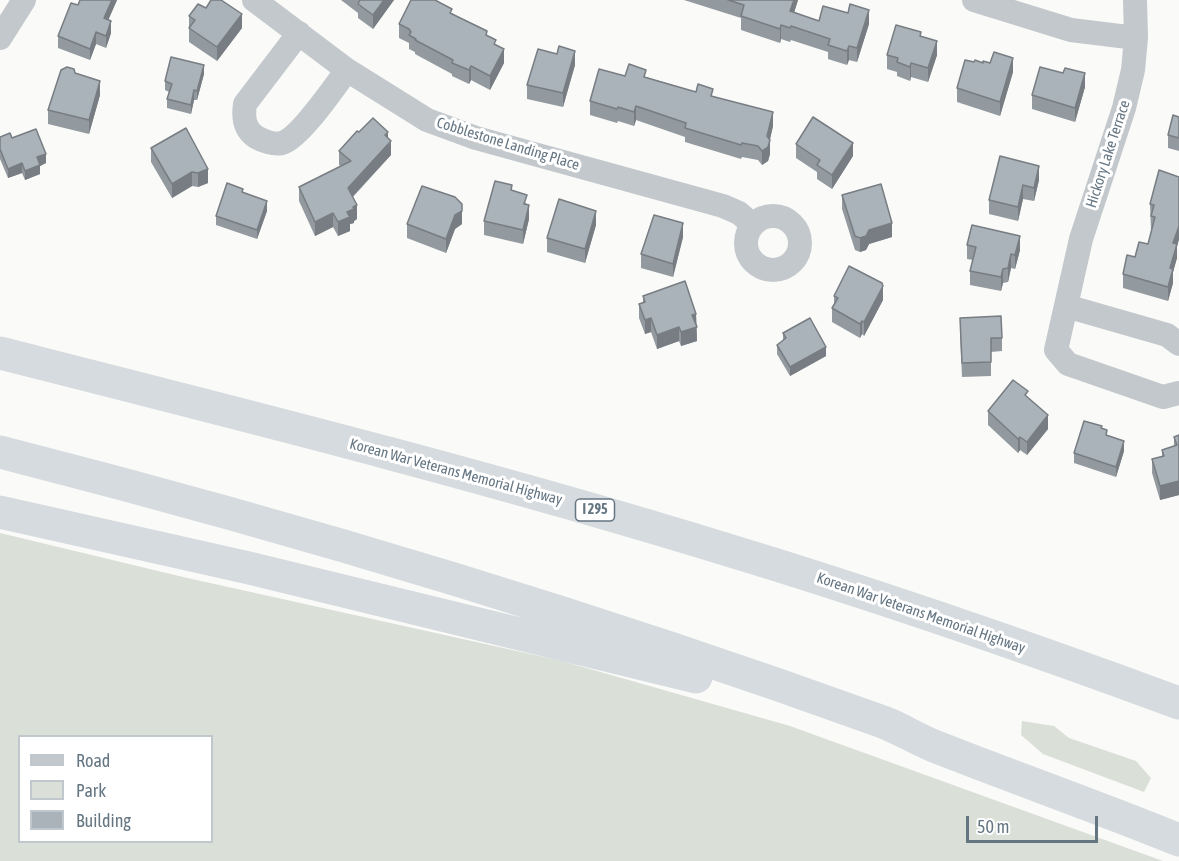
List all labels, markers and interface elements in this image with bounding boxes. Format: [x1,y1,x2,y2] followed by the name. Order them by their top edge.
[1082,98,1134,210] street label: Hickory Lake Terrace
[434,114,582,174] street label: Cobblestone Landing Place
[348,435,564,509] street label: Korean War Veterans Memorial Highway
[576,499,614,521] road number: I 295
[814,569,1028,657] street label: Korean War Veterans Memorial Highway
[18,735,213,843] legend
[76,750,110,771] text: Road
[76,780,106,801] text: Park
[969,804,1101,842] scale bar
[76,810,131,831] text: Building
[977,816,1009,837] text: 50 m

